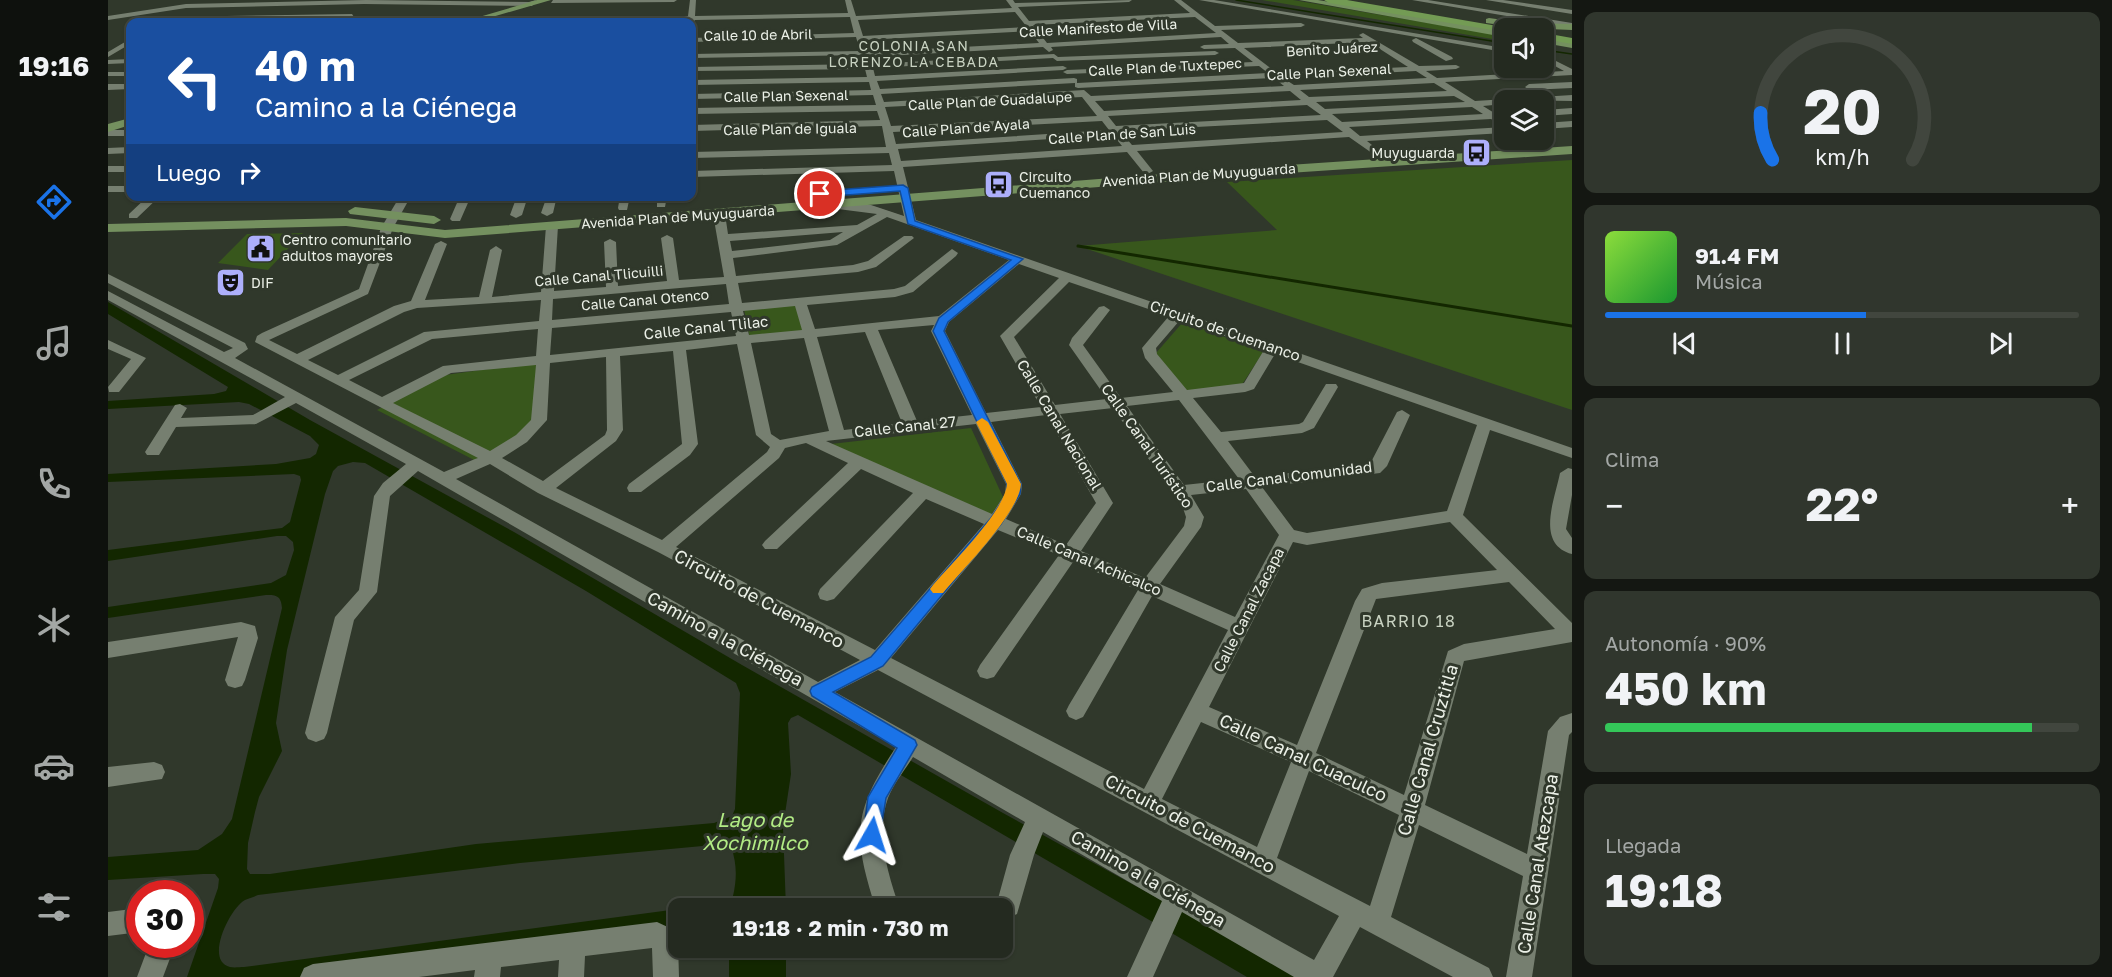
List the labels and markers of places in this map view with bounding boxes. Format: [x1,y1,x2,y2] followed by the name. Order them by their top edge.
[1460,137,1492,169] bus stop icon: Muyuguarda
[1371,144,1455,161] place label: Muyuguarda
[794,168,845,219] pin
[1019,168,1090,201] place label: Circuito Cuemanco
[982,169,1014,201] bus stop icon: Circuito Cuemanco
[282,231,411,264] place label: Centro comunitario adultos mayores
[245,232,277,264] public building icon: Centro comunitario adultos mayores
[214,267,246,299] theatre icon: DIF
[251,274,274,291] place label: DIF

